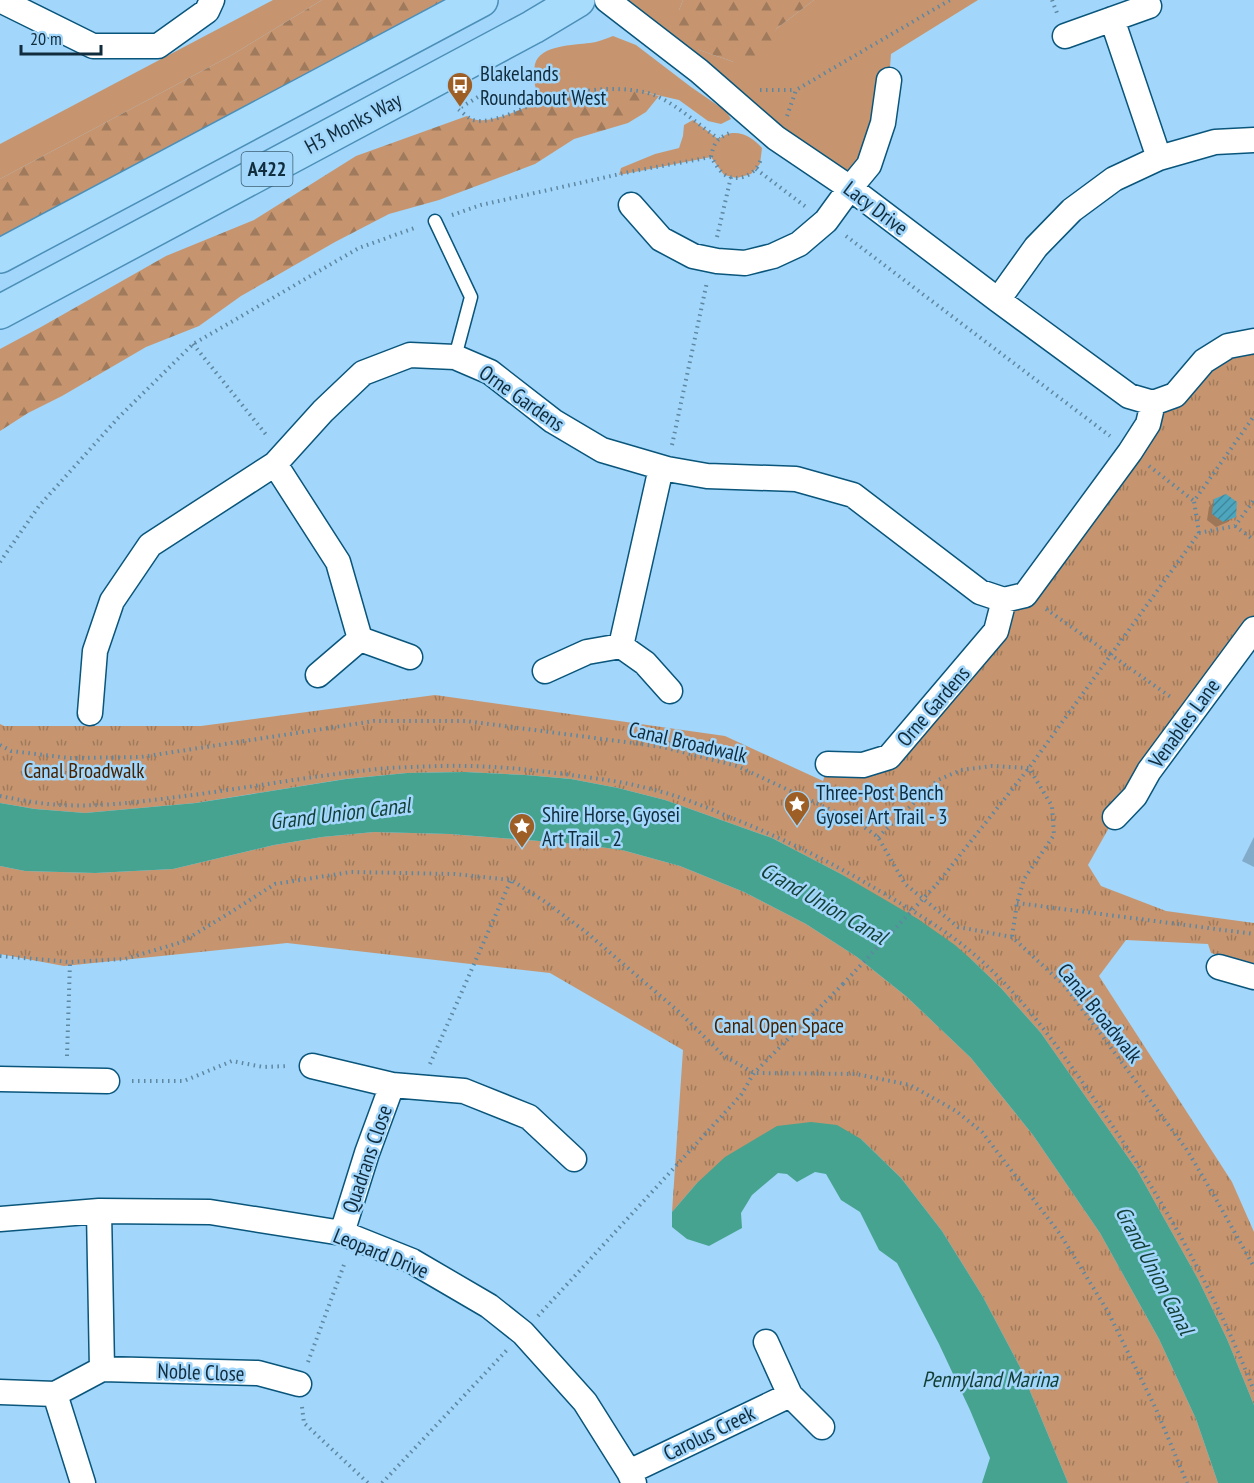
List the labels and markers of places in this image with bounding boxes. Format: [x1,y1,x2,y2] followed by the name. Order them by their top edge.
[480,60,606,111] place label: Blakelands Roundabout West
[445,70,475,108] bus stop icon: Blakelands Roundabout West
[816,779,947,830] place label: Three-Post Bench Gyosei Art Trail - 3
[782,789,812,827] place icon: Three-Post Bench Gyosei Art Trail - 3
[542,801,680,852] place label: Shire Horse, Gyosei Art Trail - 2
[507,811,537,849] place icon: Shire Horse, Gyosei Art Trail - 2

